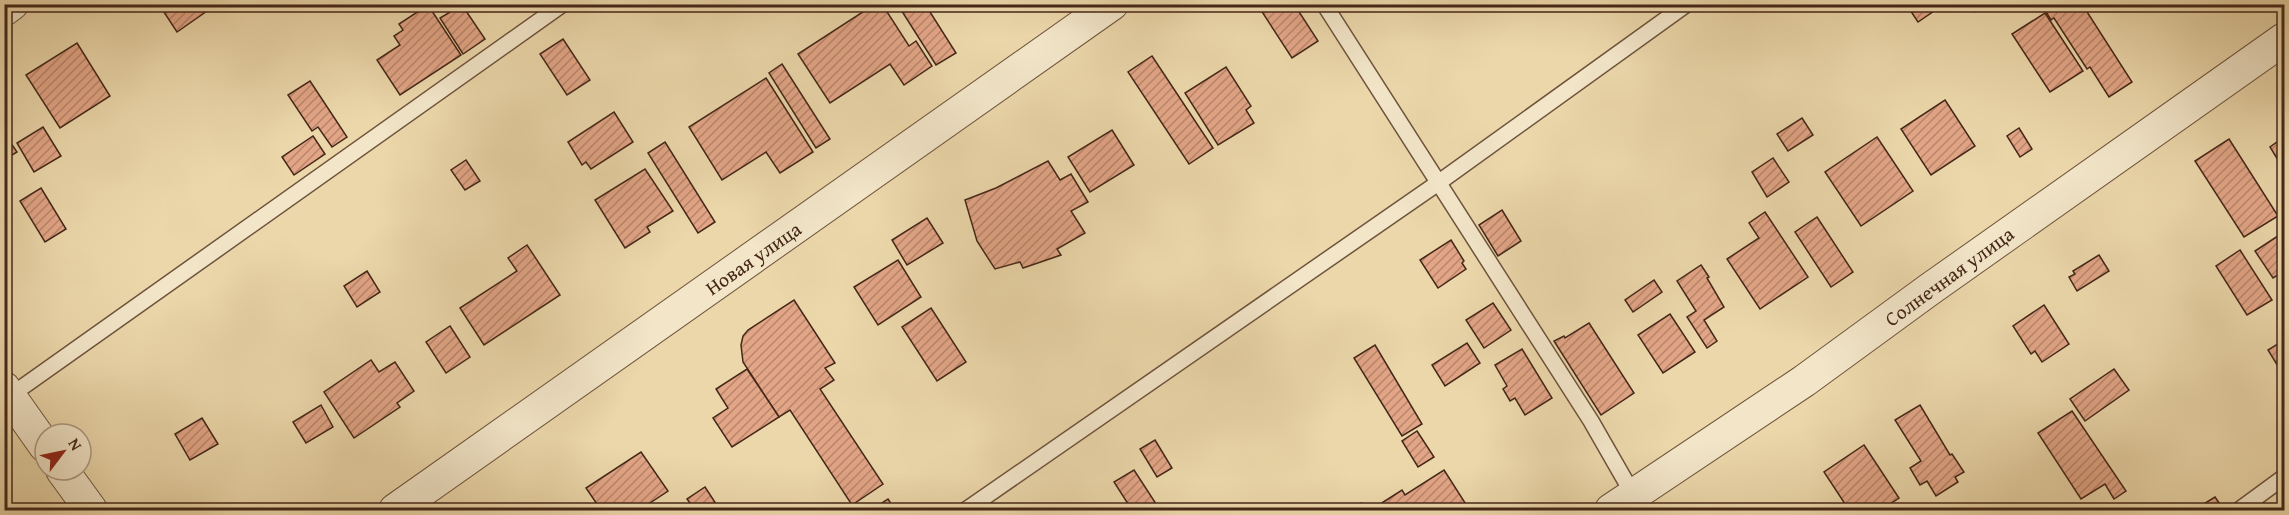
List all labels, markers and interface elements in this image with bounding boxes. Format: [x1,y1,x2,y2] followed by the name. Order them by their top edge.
[699,214,807,302] street label: Новая улица
[1878,219,2020,333] street label: Солнечная улица
[33,422,93,482] north arrow
[63,433,89,455] text: N

